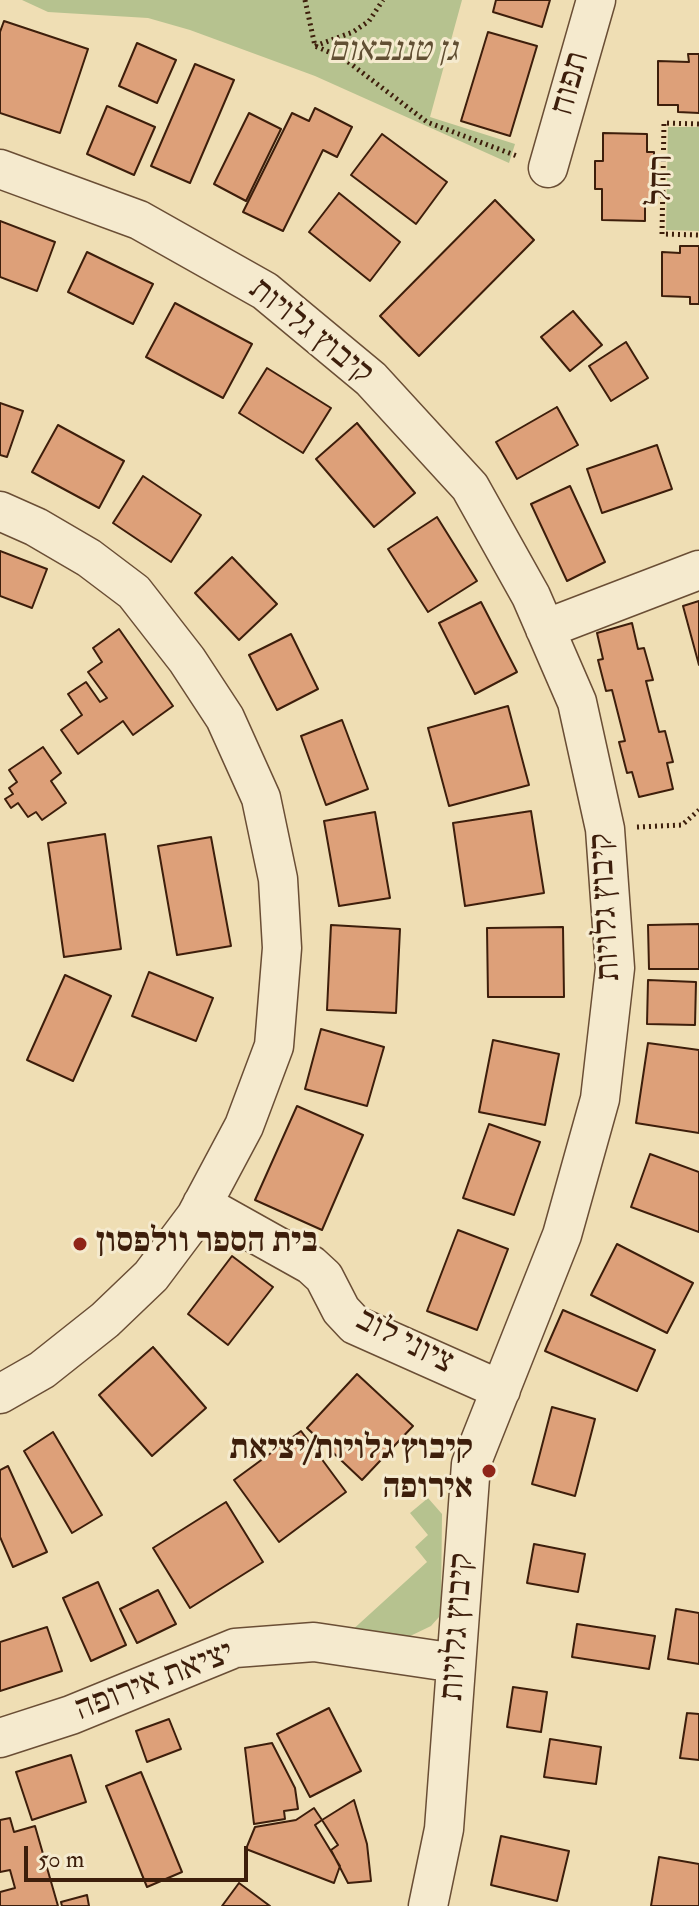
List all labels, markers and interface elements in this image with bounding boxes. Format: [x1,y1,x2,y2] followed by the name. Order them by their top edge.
[328,33,458,73] park label: גן טננבאום
[544,47,600,121] street label: תפוח
[642,154,684,206] street label: רחל
[240,270,380,396] street label: קיבוץ גלויות
[583,832,631,982] street label: קיבוץ גלויות
[96,1224,318,1264] place label: בית הספר וולפסון
[71,1235,89,1253] marker: בית הספר וולפסון
[348,1301,460,1385] street label: ציוני לוב
[230,1431,473,1510] place label: קיבוץ גלויות/יציאת אירופה
[480,1462,498,1480] marker: קיבוץ גלויות/יציאת אירופה
[433,1552,485,1702] street label: קיבוץ גלויות
[70,1634,240,1732] street label: יציאת אירופה
[28,1830,252,1880] scale bar
[38,1844,84,1875] text: 50 m

